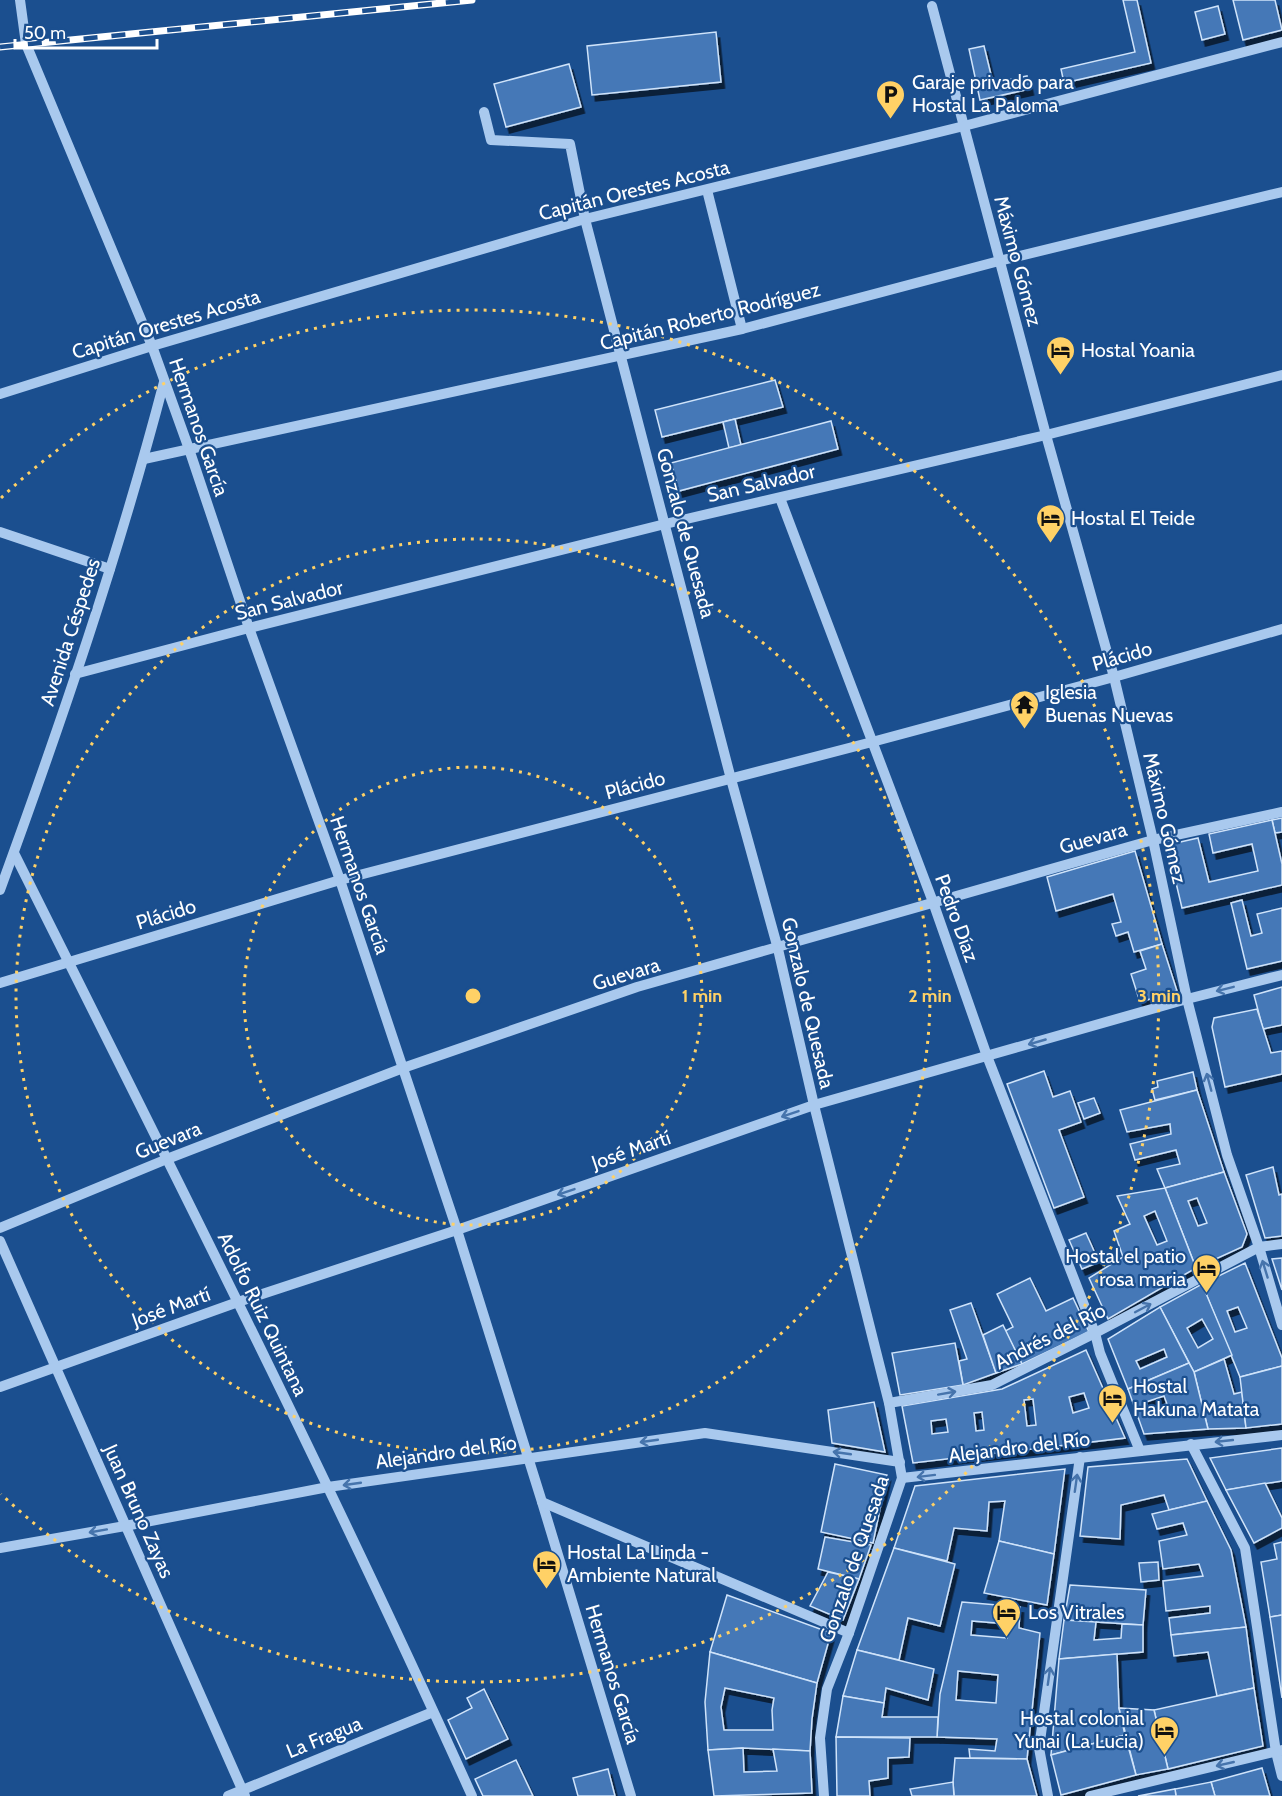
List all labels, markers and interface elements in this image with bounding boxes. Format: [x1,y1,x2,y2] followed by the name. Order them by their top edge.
[15,12,158,50] scale bar
[24,22,66,44] text: 50 m
[912,70,1074,117] place label: Garaje privado para Hostal La Paloma
[875,78,907,120] parking icon: Garaje privado para Hostal La Paloma
[536,155,732,225] street label: Capitán Orestes Acosta
[989,193,1047,329] street label: Máximo Gómez
[597,277,823,355] street label: Capitán Roberto Rodríguez
[69,284,263,364] street label: Capitán Orestes Acosta
[1044,334,1076,376] hotel icon: Hostal Yoania
[1081,338,1195,362] place label: Hostal Yoania
[164,355,234,500] street label: Hermanos García
[652,445,720,621] street label: Gonzalo de Quesada
[704,459,818,507] street label: San Salvador
[1034,502,1066,544] hotel icon: Hostal El Teide
[1071,506,1195,530] place label: Hostal El Teide
[35,555,105,709] street label: Avenida Céspedes
[232,575,346,625] street label: San Salvador
[1089,636,1155,676] street label: Plácido
[1045,680,1173,727] place label: Iglesia Buenas Nuevas
[1008,688,1040,730] temple icon: Iglesia Buenas Nuevas
[1138,750,1192,886] street label: Máximo Gómez
[602,766,668,804] street label: Plácido
[325,813,395,958] street label: Hermanos García
[1057,817,1130,859] street label: Guevara
[930,871,984,965] street label: Pedro Díaz
[133,894,199,934] street label: Plácido
[777,915,839,1091] street label: Gonzalo de Quesada
[589,952,663,996] street label: Guevara
[1216,984,1235,996] one-way arrow
[682,985,722,1007] text: 1 min
[908,985,952,1007] text: 2 min
[1137,985,1181,1007] text: 3 min
[463,986,483,1006] centre of rings
[1028,1037,1047,1048] one-way arrow
[1202,1073,1214,1092] one-way arrow
[781,1109,800,1120] one-way arrow
[131,1116,205,1164] street label: Guevara
[587,1125,674,1175] street label: José Martí
[557,1187,576,1198] one-way arrow
[213,1228,313,1400] street label: Adolfo Ruiz Quintana
[1065,1244,1186,1291] place label: Hostal el patio rosa maria
[1191,1252,1223,1294] hotel icon: Hostal el patio rosa maria
[1259,1260,1270,1279] one-way arrow
[127,1282,214,1333] street label: José Martí
[990,1298,1110,1374] street label: Andrés del Río
[1134,1302,1152,1313] one-way arrow
[1133,1374,1260,1421] place label: Hostal Hakuna Matata
[1096,1382,1128,1424] hotel icon: Hostal Hakuna Matata
[936,1387,956,1398] one-way arrow
[947,1426,1091,1468] street label: Alejandro del Río
[374,1430,518,1474] street label: Alejandro del Río
[639,1436,659,1447] one-way arrow
[1214,1436,1234,1447] one-way arrow
[98,1440,179,1582] street label: Juan Bruno Zayas
[832,1448,852,1459] one-way arrow
[916,1470,936,1481] one-way arrow
[814,1472,894,1646] street label: Gonzalo de Quesada
[1070,1474,1081,1493] one-way arrow
[342,1478,362,1489] one-way arrow
[89,1526,108,1537] one-way arrow
[567,1540,716,1587] place label: Hostal La Linda - Ambiente Natural
[530,1548,562,1590] hotel icon: Hostal La Linda - Ambiente Natural
[991,1596,1023,1638] hotel icon: Los Vitrales
[1028,1600,1125,1624] place label: Los Vitrales
[580,1601,646,1747] street label: Hermanos García
[1043,1667,1054,1687] one-way arrow
[1014,1706,1144,1753] place label: Hostal colonial Yunai (La Lucia)
[283,1711,366,1763] street label: La Fragua
[1149,1714,1181,1756] hotel icon: Hostal colonial Yunai (La Lucia)
[1216,1759,1236,1770] one-way arrow

